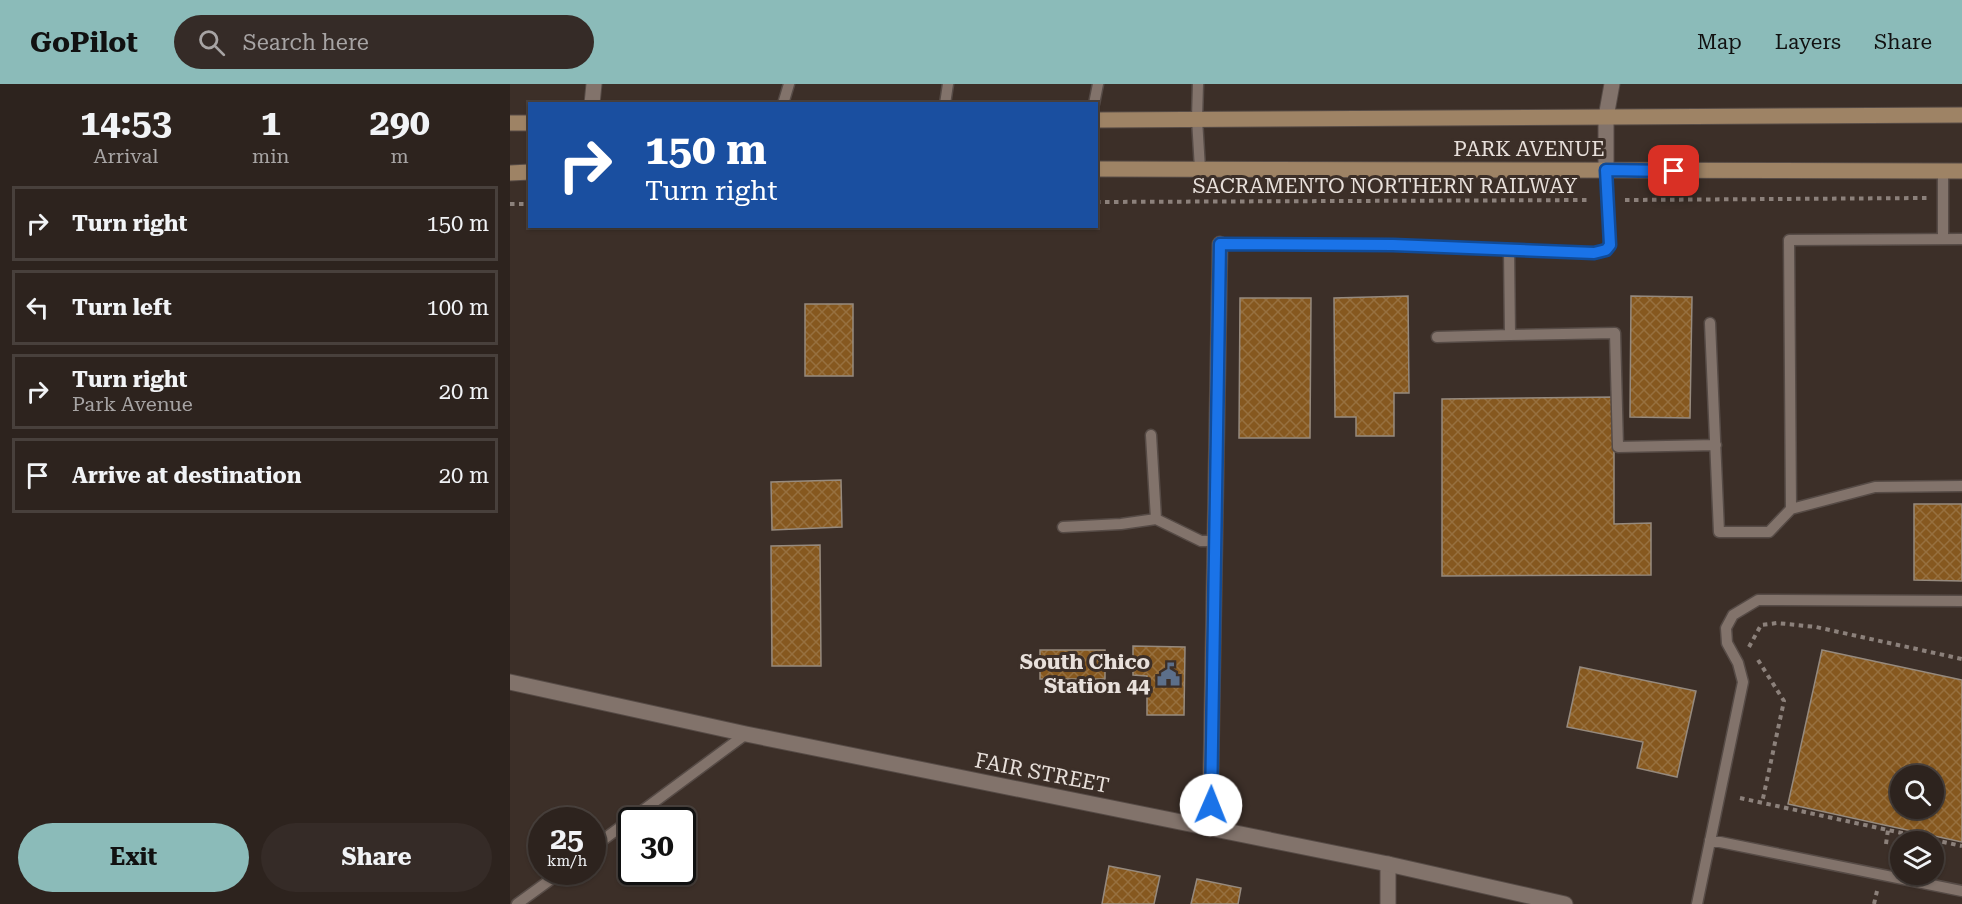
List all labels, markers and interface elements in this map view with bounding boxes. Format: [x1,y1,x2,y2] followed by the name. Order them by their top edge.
[174,15,594,69] search box
[30,26,138,59] text: GoPilot
[195,26,228,59] icon: search
[243,30,369,55] text: Search here
[1697,30,1742,54] text: Map
[1775,30,1841,54] text: Layers
[1874,30,1932,54] text: Share
[80,102,172,144] text: 14:53
[261,102,281,144] text: 1
[370,102,430,144] text: 290
[645,125,767,174] text: 150 m
[546,126,624,204] icon: right
[1453,137,1605,161] street label: PARK AVENUE
[93,144,158,168] text: Arrival
[252,144,289,168] text: min
[391,144,409,168] text: m
[1648,145,1699,196] pin
[1657,154,1690,187] icon: arrive
[1193,174,1578,198] street label: SACRAMENTO NORTHERN RAILWAY
[645,175,778,207] text: Turn right
[21,207,54,240] icon: right
[72,211,187,236] text: Turn right
[426,211,489,236] text: 150 m
[21,291,54,324] icon: left
[72,295,172,320] text: Turn left
[426,295,489,320] text: 100 m
[72,367,187,392] text: Turn right
[21,375,54,408] icon: right
[439,379,489,404] text: 20 m
[72,392,193,416] text: Park Avenue
[21,459,54,492] icon: arrive
[72,463,301,488] text: Arrive at destination
[439,463,489,488] text: 20 m
[1020,650,1150,698] place label: South Chico Station 44
[1155,661,1181,687] public building icon: South Chico Station 44
[973,748,1111,798] street label: FAIR STREET
[1890,765,1944,885] map controls
[1890,765,1944,819] button: search
[1179,773,1243,837] position arrow
[618,807,696,885] speed limit sign: 30
[550,821,584,856] text: 25
[18,823,249,892] button: Exit
[261,823,492,892] button: Share
[1890,831,1944,885] button: layers
[547,852,587,870] text: km/h

